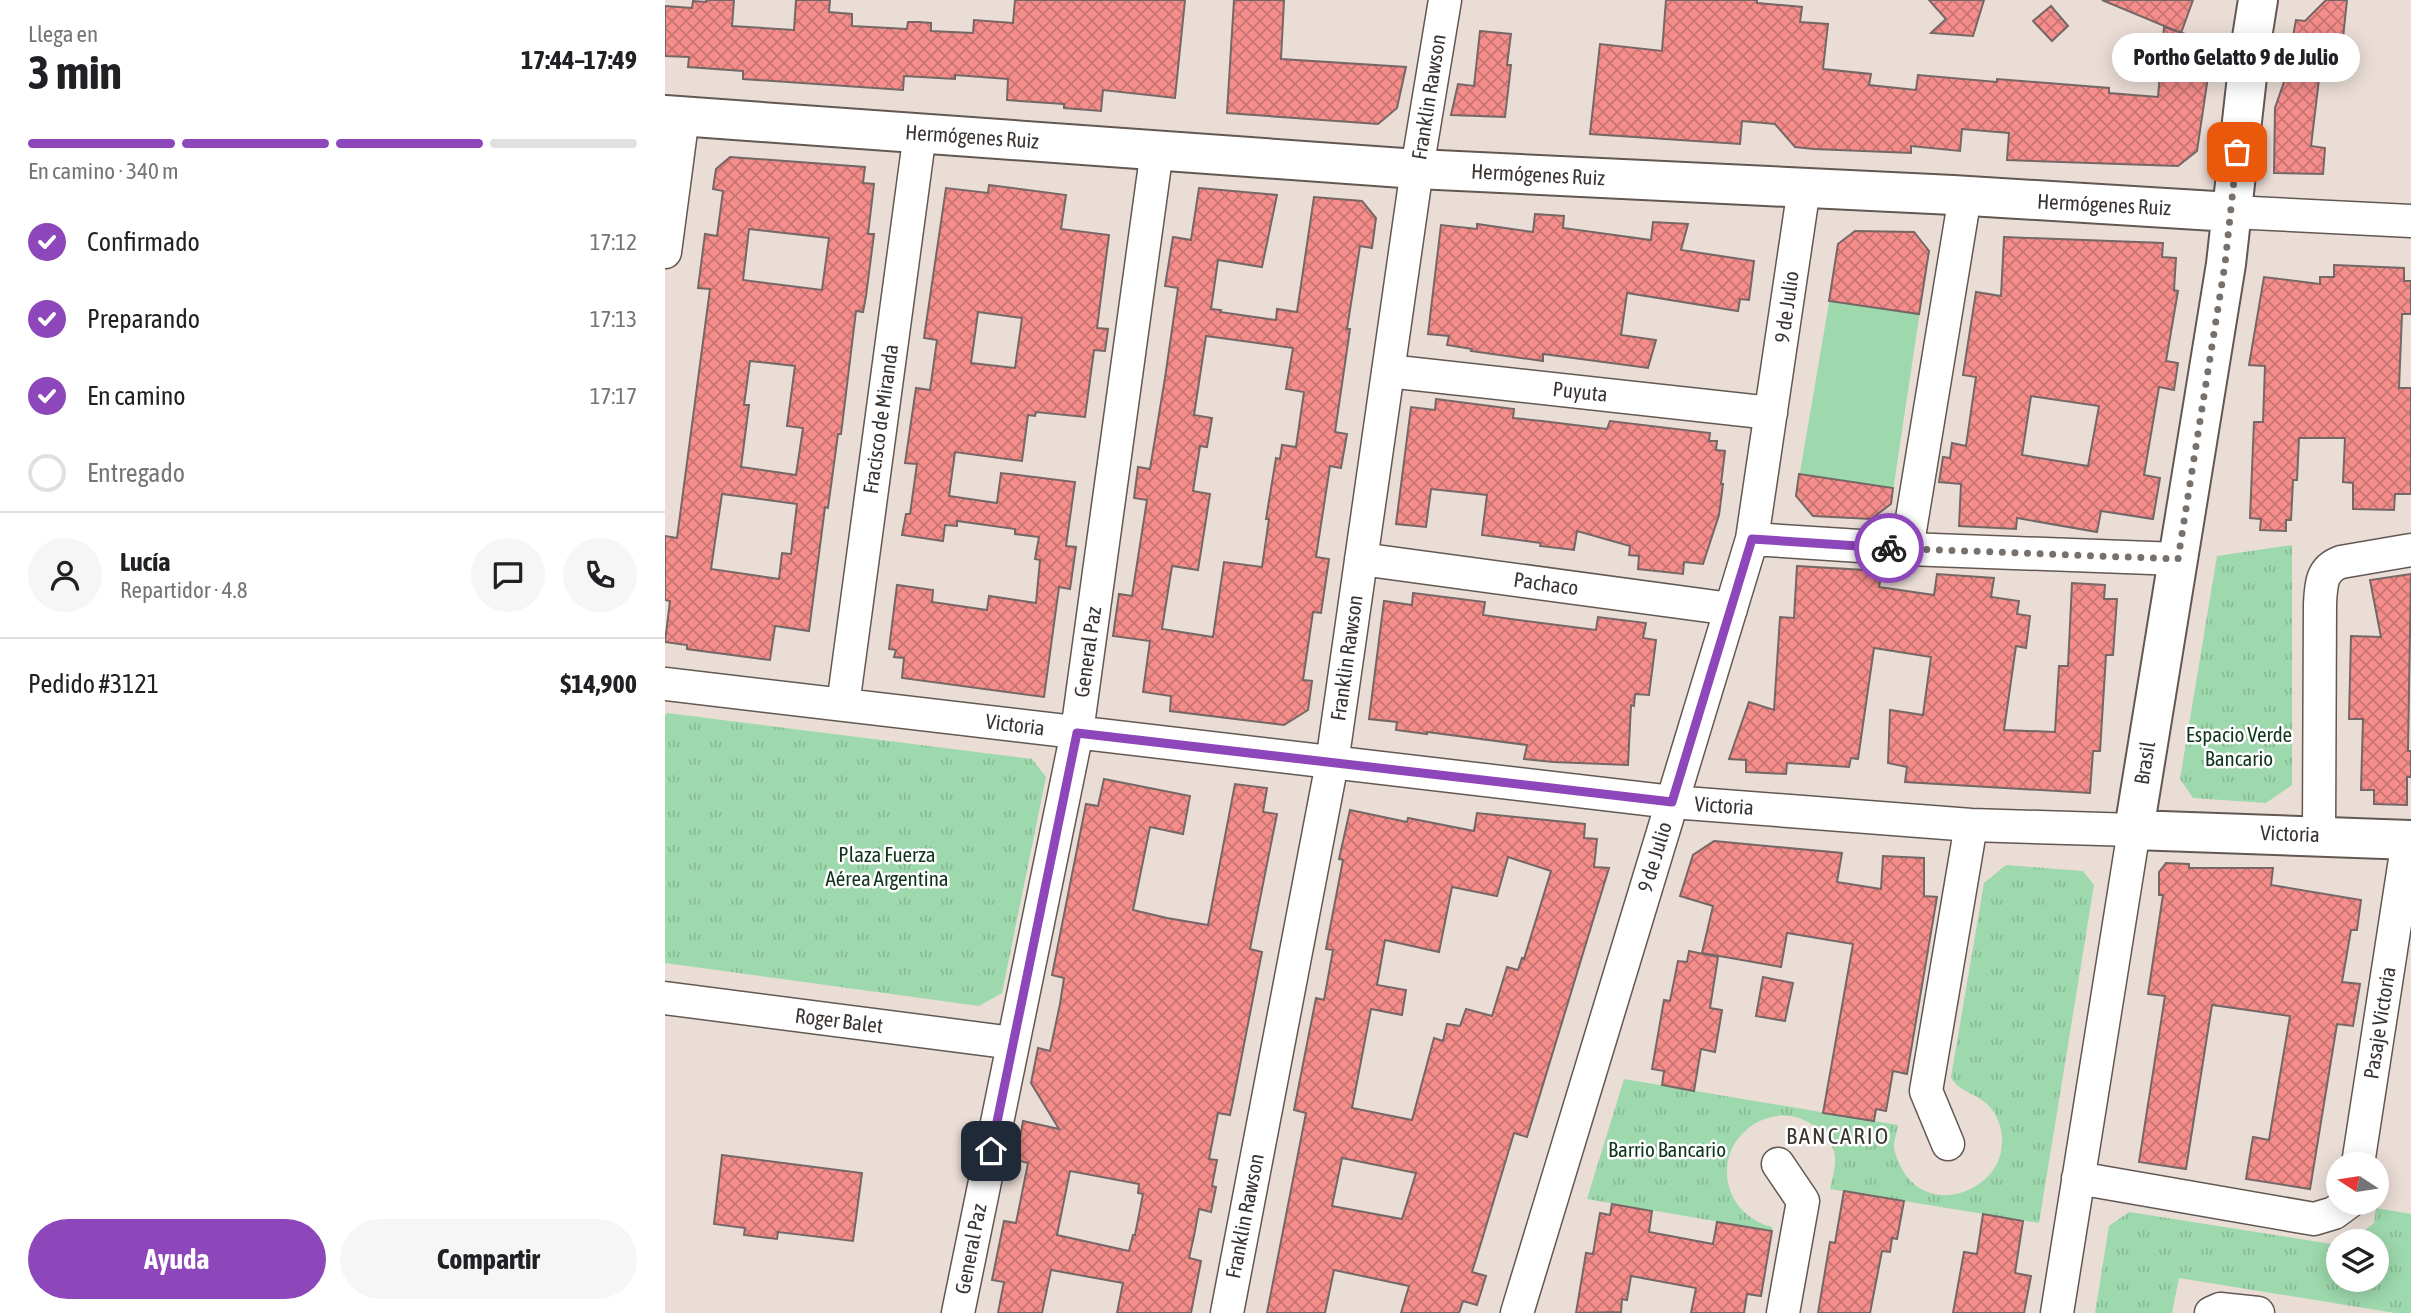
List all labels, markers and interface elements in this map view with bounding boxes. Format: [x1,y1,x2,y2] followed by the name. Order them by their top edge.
[28,21,98,47] text: Llega en
[1406,32,1450,161] street label: Franklin Rawson
[2113,33,2361,82] callout: Portho Gelatto 9 de Julio
[2133,44,2339,70] text: Portho Gelatto 9 de Julio
[521,45,637,75] text: 17:44–17:49
[28,46,122,99] text: 3 min
[904,119,1040,153] street label: Hermógenes Ruiz
[2207,122,2267,182] pin
[2218,133,2256,171] icon: bag
[28,158,179,184] text: En camino · 340 m
[1470,159,1606,190] street label: Hermógenes Ruiz
[2036,189,2172,220] street label: Hermógenes Ruiz
[28,223,66,261] icon: check
[87,227,200,257] text: Confirmado
[590,229,637,255] text: 17:12
[1769,269,1803,344] street label: 9 de Julio
[28,300,66,338] icon: check
[87,304,200,334] text: Preparando
[590,306,637,332] text: 17:13
[858,343,902,495] street label: Fracisco de Miranda
[1551,376,1609,406] street label: Puyuta
[28,377,66,415] icon: check
[87,381,186,411] text: En camino
[590,383,637,409] text: 17:17
[87,458,185,488] text: Entregado
[1854,513,1924,583] courier
[1870,529,1908,567] icon: bike
[28,538,102,612] button: person
[471,538,545,612] button: chat
[563,538,637,612] button: phone
[120,547,170,577] text: Lucía
[1512,567,1580,599] street label: Pachaco
[120,577,247,603] text: Repartidor · 4.8
[1325,593,1367,722] street label: Franklin Rawson
[1069,604,1105,699] street label: General Paz
[28,669,159,699] text: Pedido #3121
[560,669,637,699] text: $14,900
[984,708,1046,740] street label: Victoria
[2186,722,2292,770] park label: Espacio Verde Bancario
[2129,739,2159,786] street label: Brasil
[1694,791,1755,819] street label: Victoria
[1632,819,1676,895] street label: 9 de Julio
[2260,820,2320,846] street label: Victoria
[825,842,949,890] park label: Plaza Fuerza Aérea Argentina
[2358,965,2400,1081] street label: Pasaje Victoria
[794,1003,884,1037] street label: Roger Balet
[961,1121,1021,1181] pin
[1786,1123,1890,1149] district label: BANCARIO
[972,1132,1010,1170] icon: home
[1608,1137,1726,1161] park label: Barrio Bancario
[1220,1151,1268,1280] street label: Franklin Rawson
[2326,1152,2389,1214] north arrow
[2326,1152,2389,1292] map controls
[950,1201,991,1296] street label: General Paz
[28,1219,326,1299] button: Ayuda
[340,1219,637,1299] button: Compartir
[2326,1229,2389,1292] button: layers

